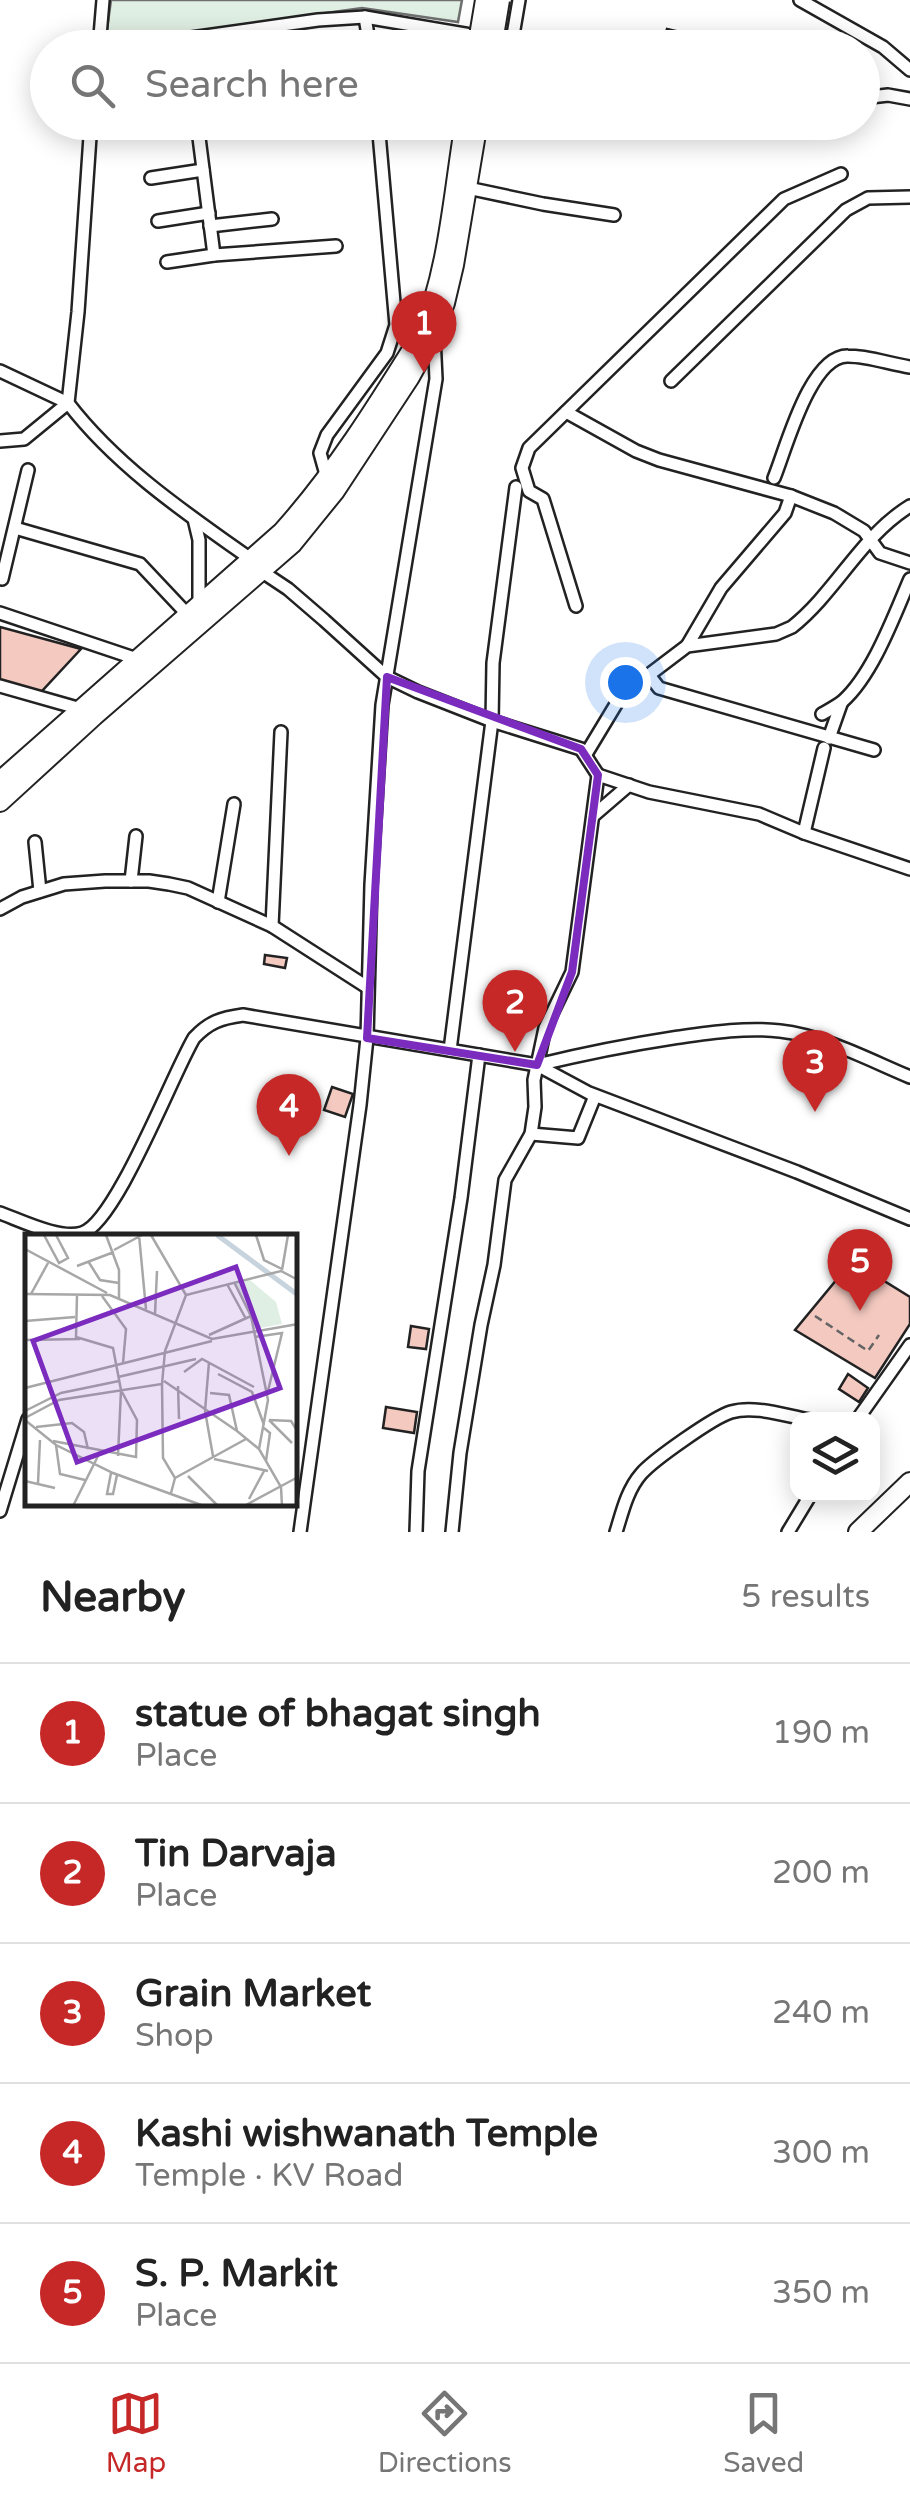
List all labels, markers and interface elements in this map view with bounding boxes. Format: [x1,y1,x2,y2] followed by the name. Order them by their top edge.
[30,30,880,140] search box
[65,58,120,113] icon: search
[145,62,359,108] text: Search here
[392,290,456,373] pin: 1
[600,657,651,708] your location
[482,970,548,1052] pin: 2
[782,1030,848,1112] pin: 3
[256,1074,322,1156] pin: 4
[828,1228,892,1311] pin: 5
[25,1234,298,1507] inset map
[790,1412,880,1502] map controls
[790,1412,880,1502] button: layers
[40,1572,185,1623] text: Nearby
[741,1578,870,1616] text: 5 results
[135,1691,541,1737] text: statue of bhagat singh
[62,1714,83,1752] text: 1
[772,1714,870,1752] text: 190 m
[135,1737,217,1775] text: Place
[135,1831,337,1877] text: Tin Darvaja
[62,1854,83,1892] text: 2
[772,1854,870,1892] text: 200 m
[135,1877,217,1915] text: Place
[135,1971,371,2017] text: Grain Market
[62,1994,83,2032] text: 3
[772,1994,870,2032] text: 240 m
[135,2017,214,2055] text: Shop
[135,2111,598,2157] text: Kashi wishwanath Temple
[62,2134,83,2172] text: 4
[772,2134,870,2172] text: 300 m
[135,2157,404,2195] text: Temple · KV Road
[135,2251,338,2297] text: S. P. Markit
[62,2274,83,2312] text: 5
[772,2274,870,2312] text: 350 m
[135,2297,217,2335] text: Place
[106,2386,166,2480] tab: Map
[378,2386,512,2480] tab: Directions
[723,2386,804,2480] tab: Saved

